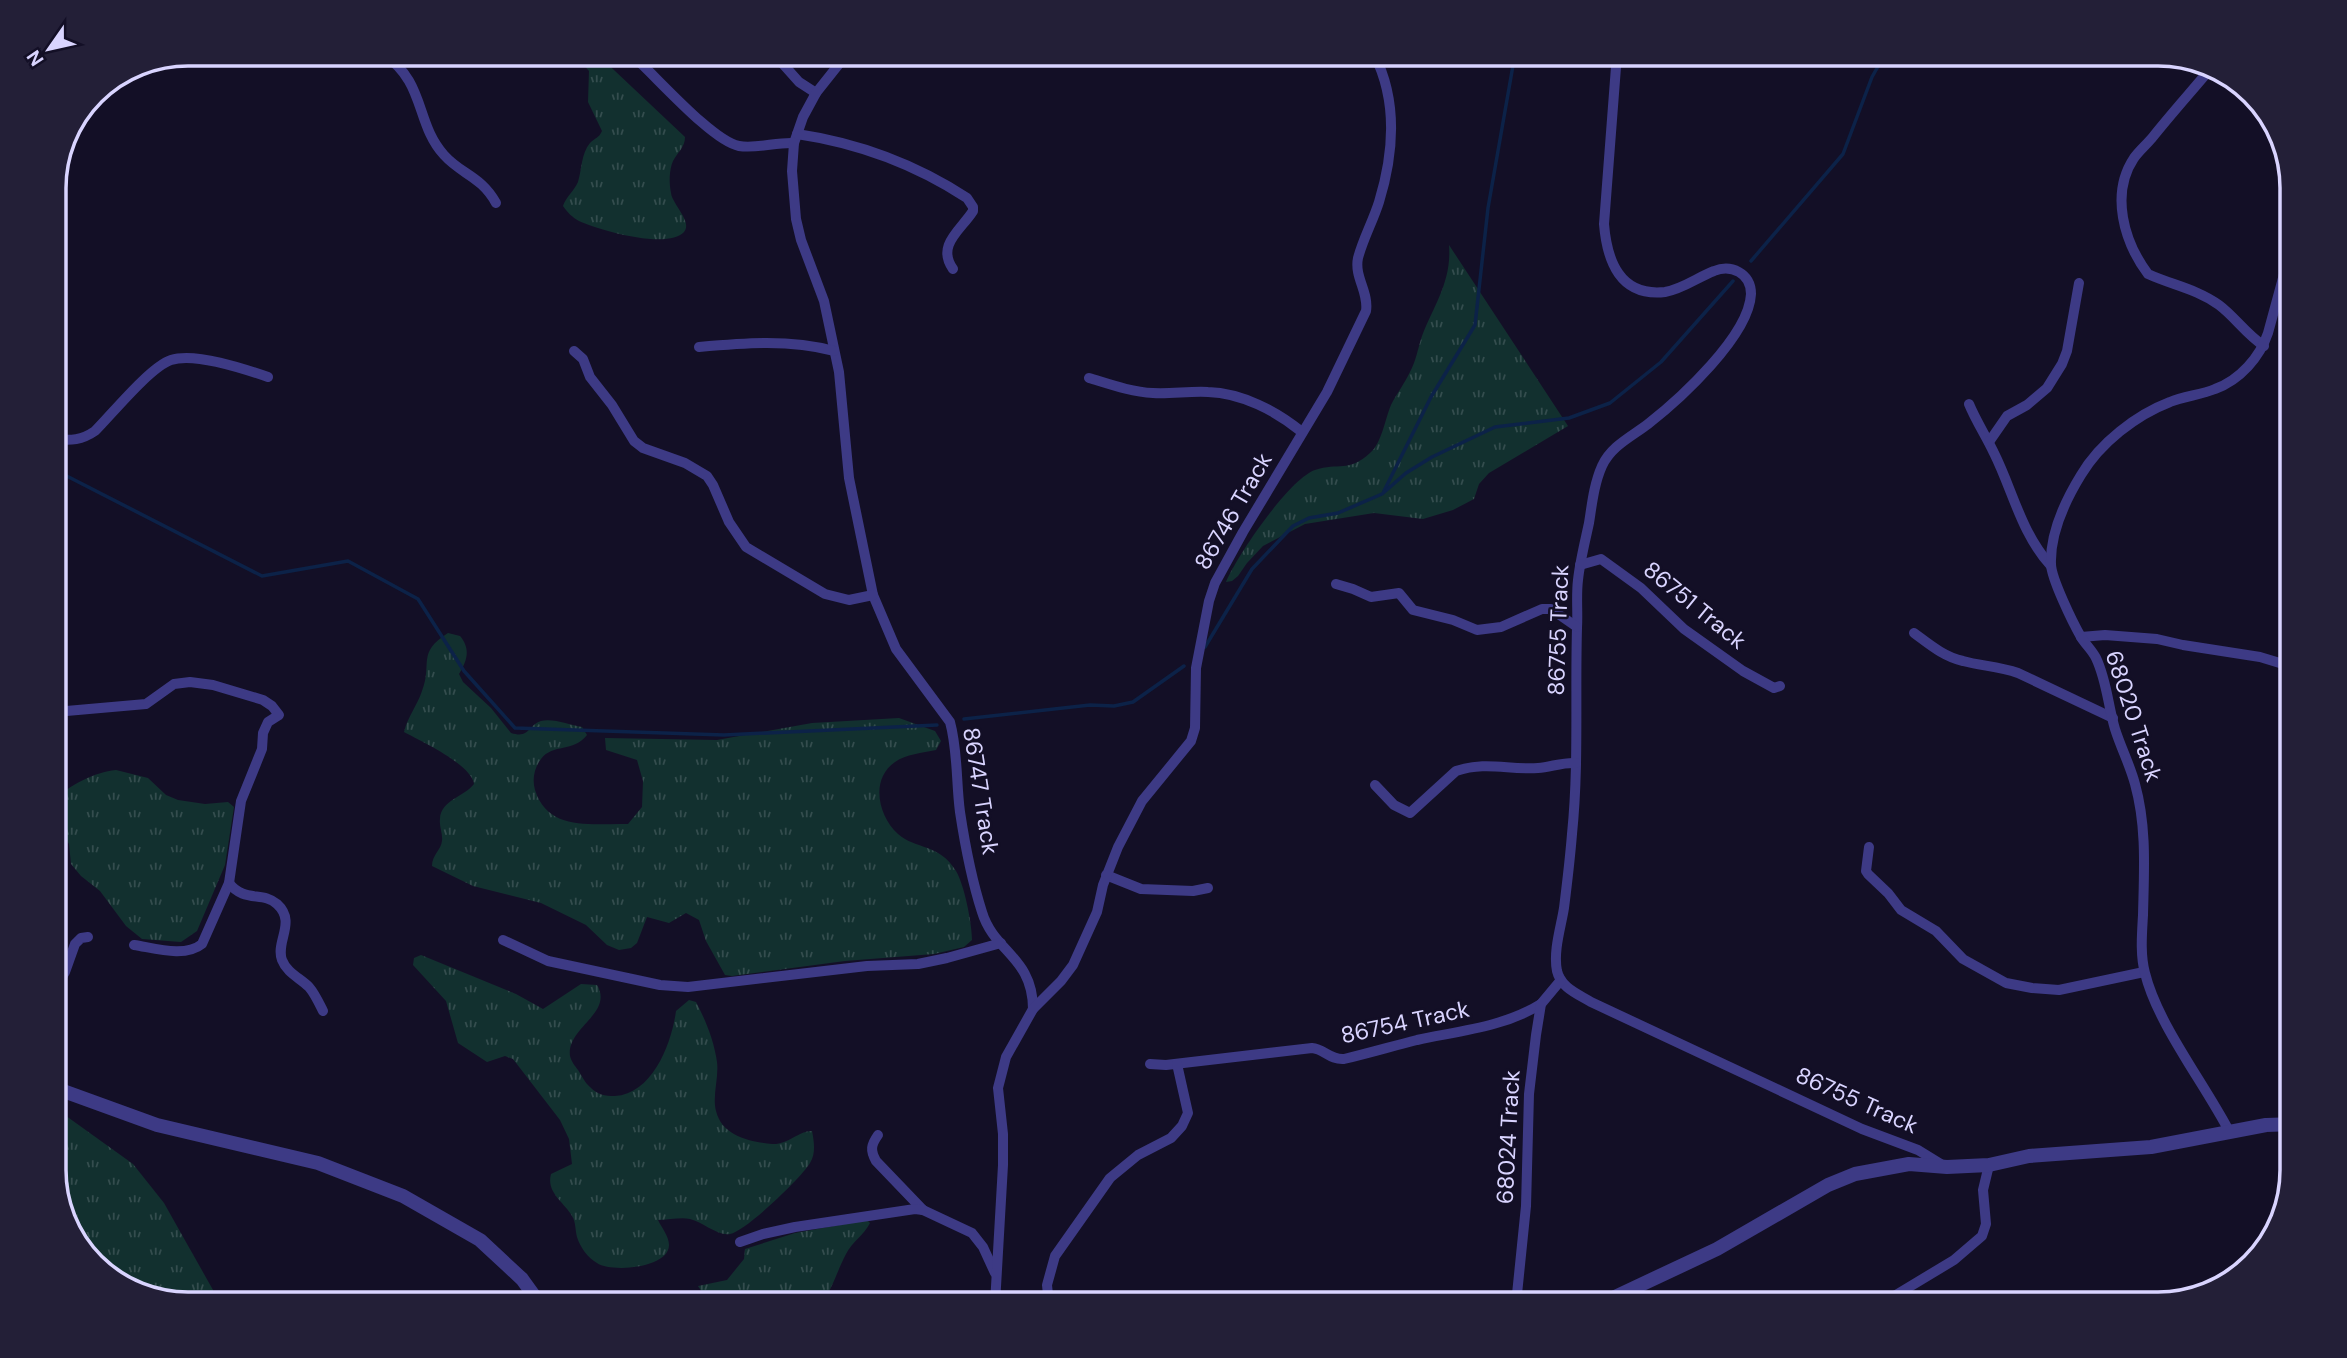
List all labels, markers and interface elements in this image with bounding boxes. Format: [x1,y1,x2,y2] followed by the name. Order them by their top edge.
[14,14,84,84] north arrow
[21,45,50,71] text: N
[1187,447,1279,575] street label: 86746 Track
[1637,554,1753,656] street label: 86751 Track
[1541,564,1575,696] street label: 86755 Track
[2099,647,2169,786] street label: 68020 Track
[956,725,1006,857] street label: 86747 Track
[1338,994,1473,1050] street label: 86754 Track
[1791,1060,1923,1141] street label: 86755 Track
[1490,1069,1527,1205] street label: 68024 Track

